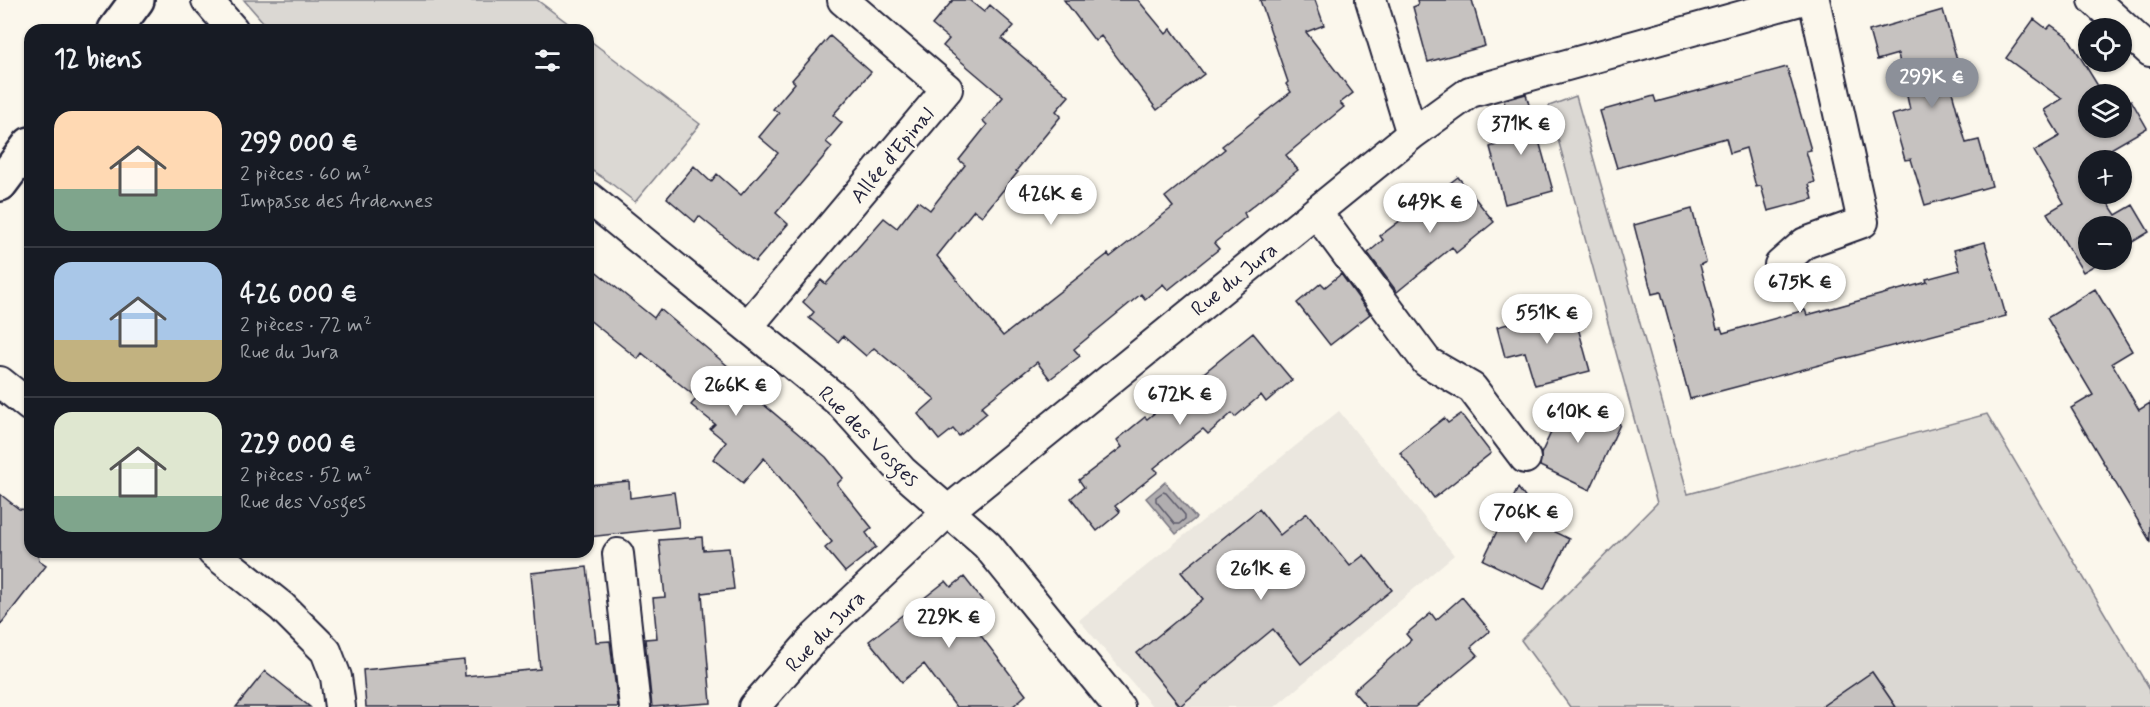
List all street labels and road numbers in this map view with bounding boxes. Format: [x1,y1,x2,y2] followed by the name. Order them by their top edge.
[844,102,941,210] street label: Allée d'Epinal
[1186,236,1284,323] street label: Rue du Jura
[810,380,925,495] street label: Rue des Vosges
[780,585,872,679] street label: Rue du Jura

